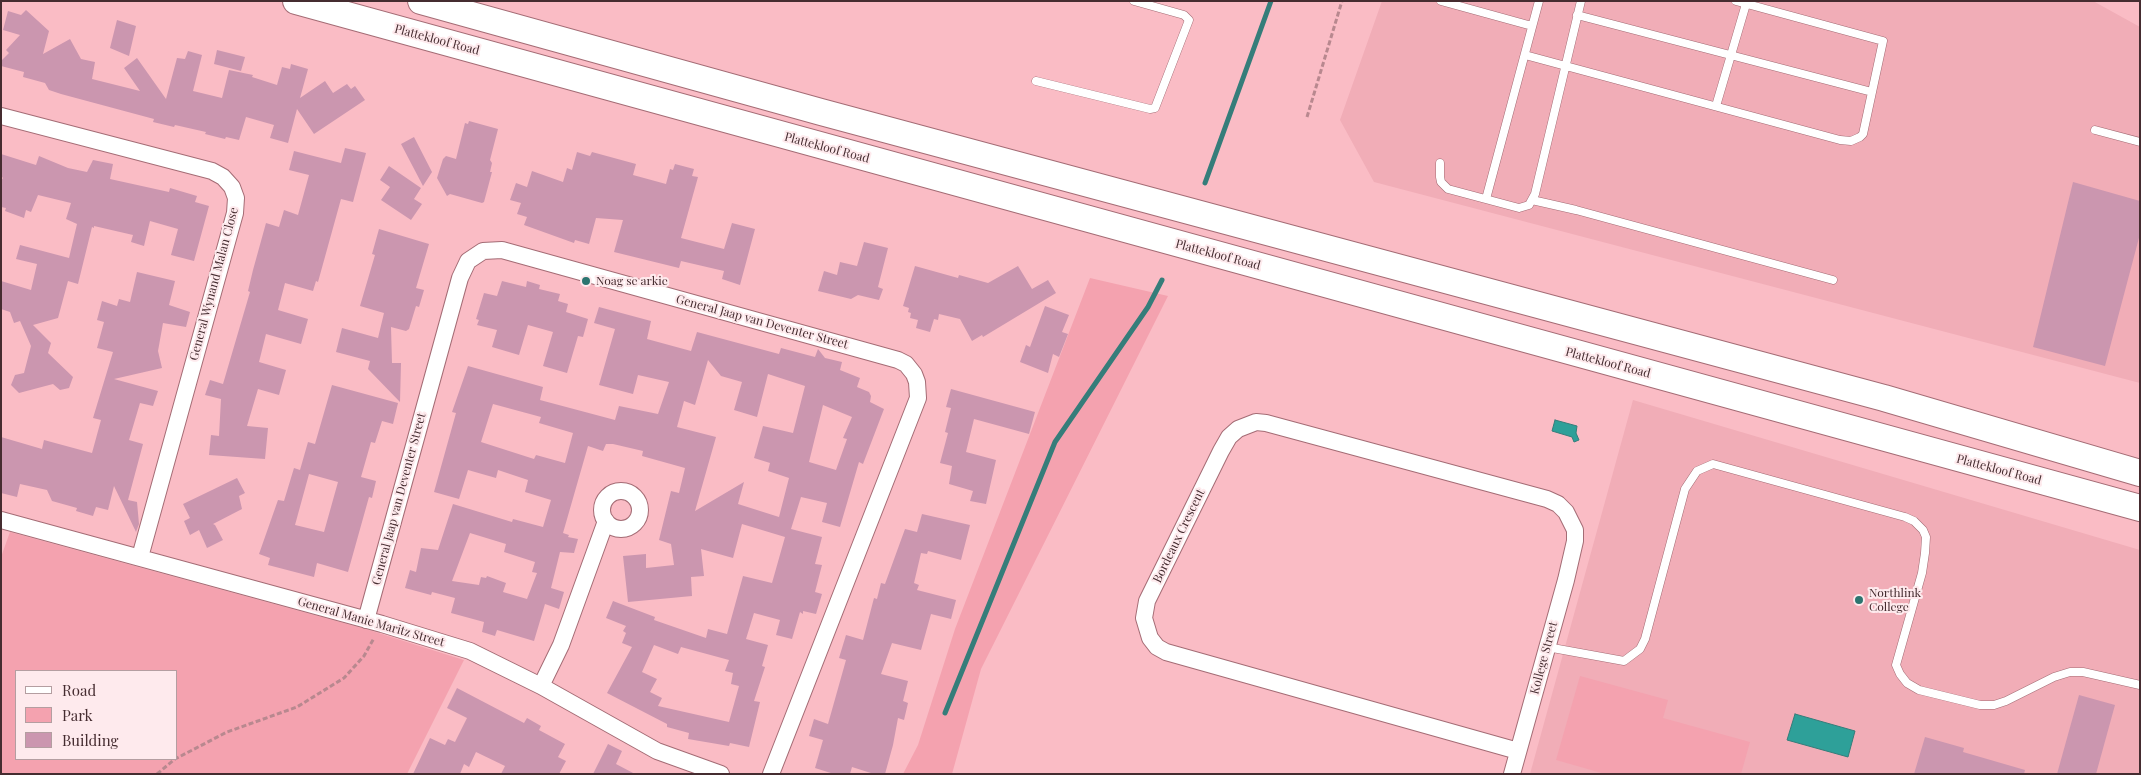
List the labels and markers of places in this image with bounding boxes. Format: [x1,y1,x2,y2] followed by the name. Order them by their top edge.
[596,274,668,288] place label: Noag se arkie
[580,275,592,287] marker: Noag se arkie
[1869,586,1921,614] place label: Northlink College
[1853,594,1865,606] marker: Northlink College

